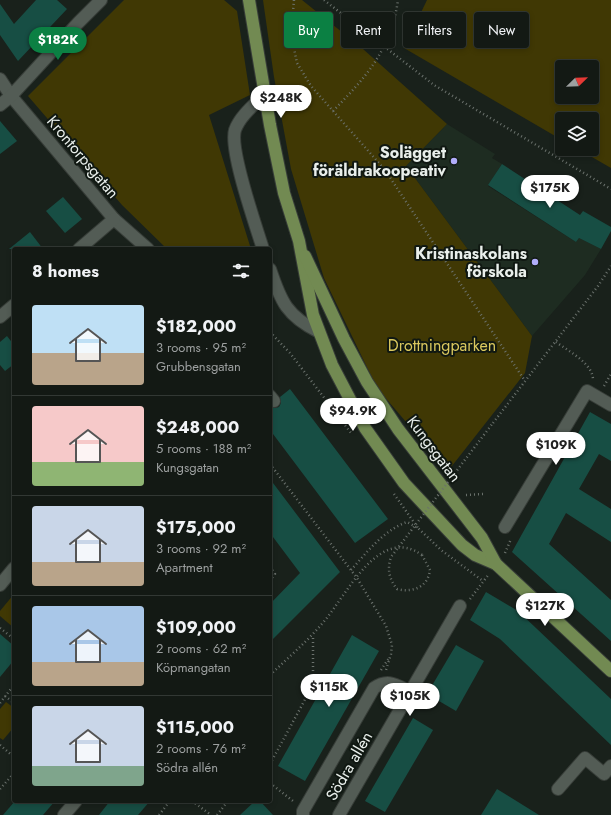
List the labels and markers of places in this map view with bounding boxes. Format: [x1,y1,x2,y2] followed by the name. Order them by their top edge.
[30,27,86,61] pin: $182K
[253,85,309,119] pin: $248K
[313,141,447,182] place label: Solägget föräldrakoopeativ
[449,156,459,166] marker: Solägget föräldrakoopeativ
[522,175,578,209] pin: $175K
[415,242,527,283] place label: Kristinaskolans förskola
[530,257,540,267] marker: Kristinaskolans förskola
[320,398,386,432] pin: $94.9K
[528,432,584,466] pin: $109K
[517,593,573,627] pin: $127K
[301,674,357,708] pin: $115K
[382,683,438,717] pin: $105K

